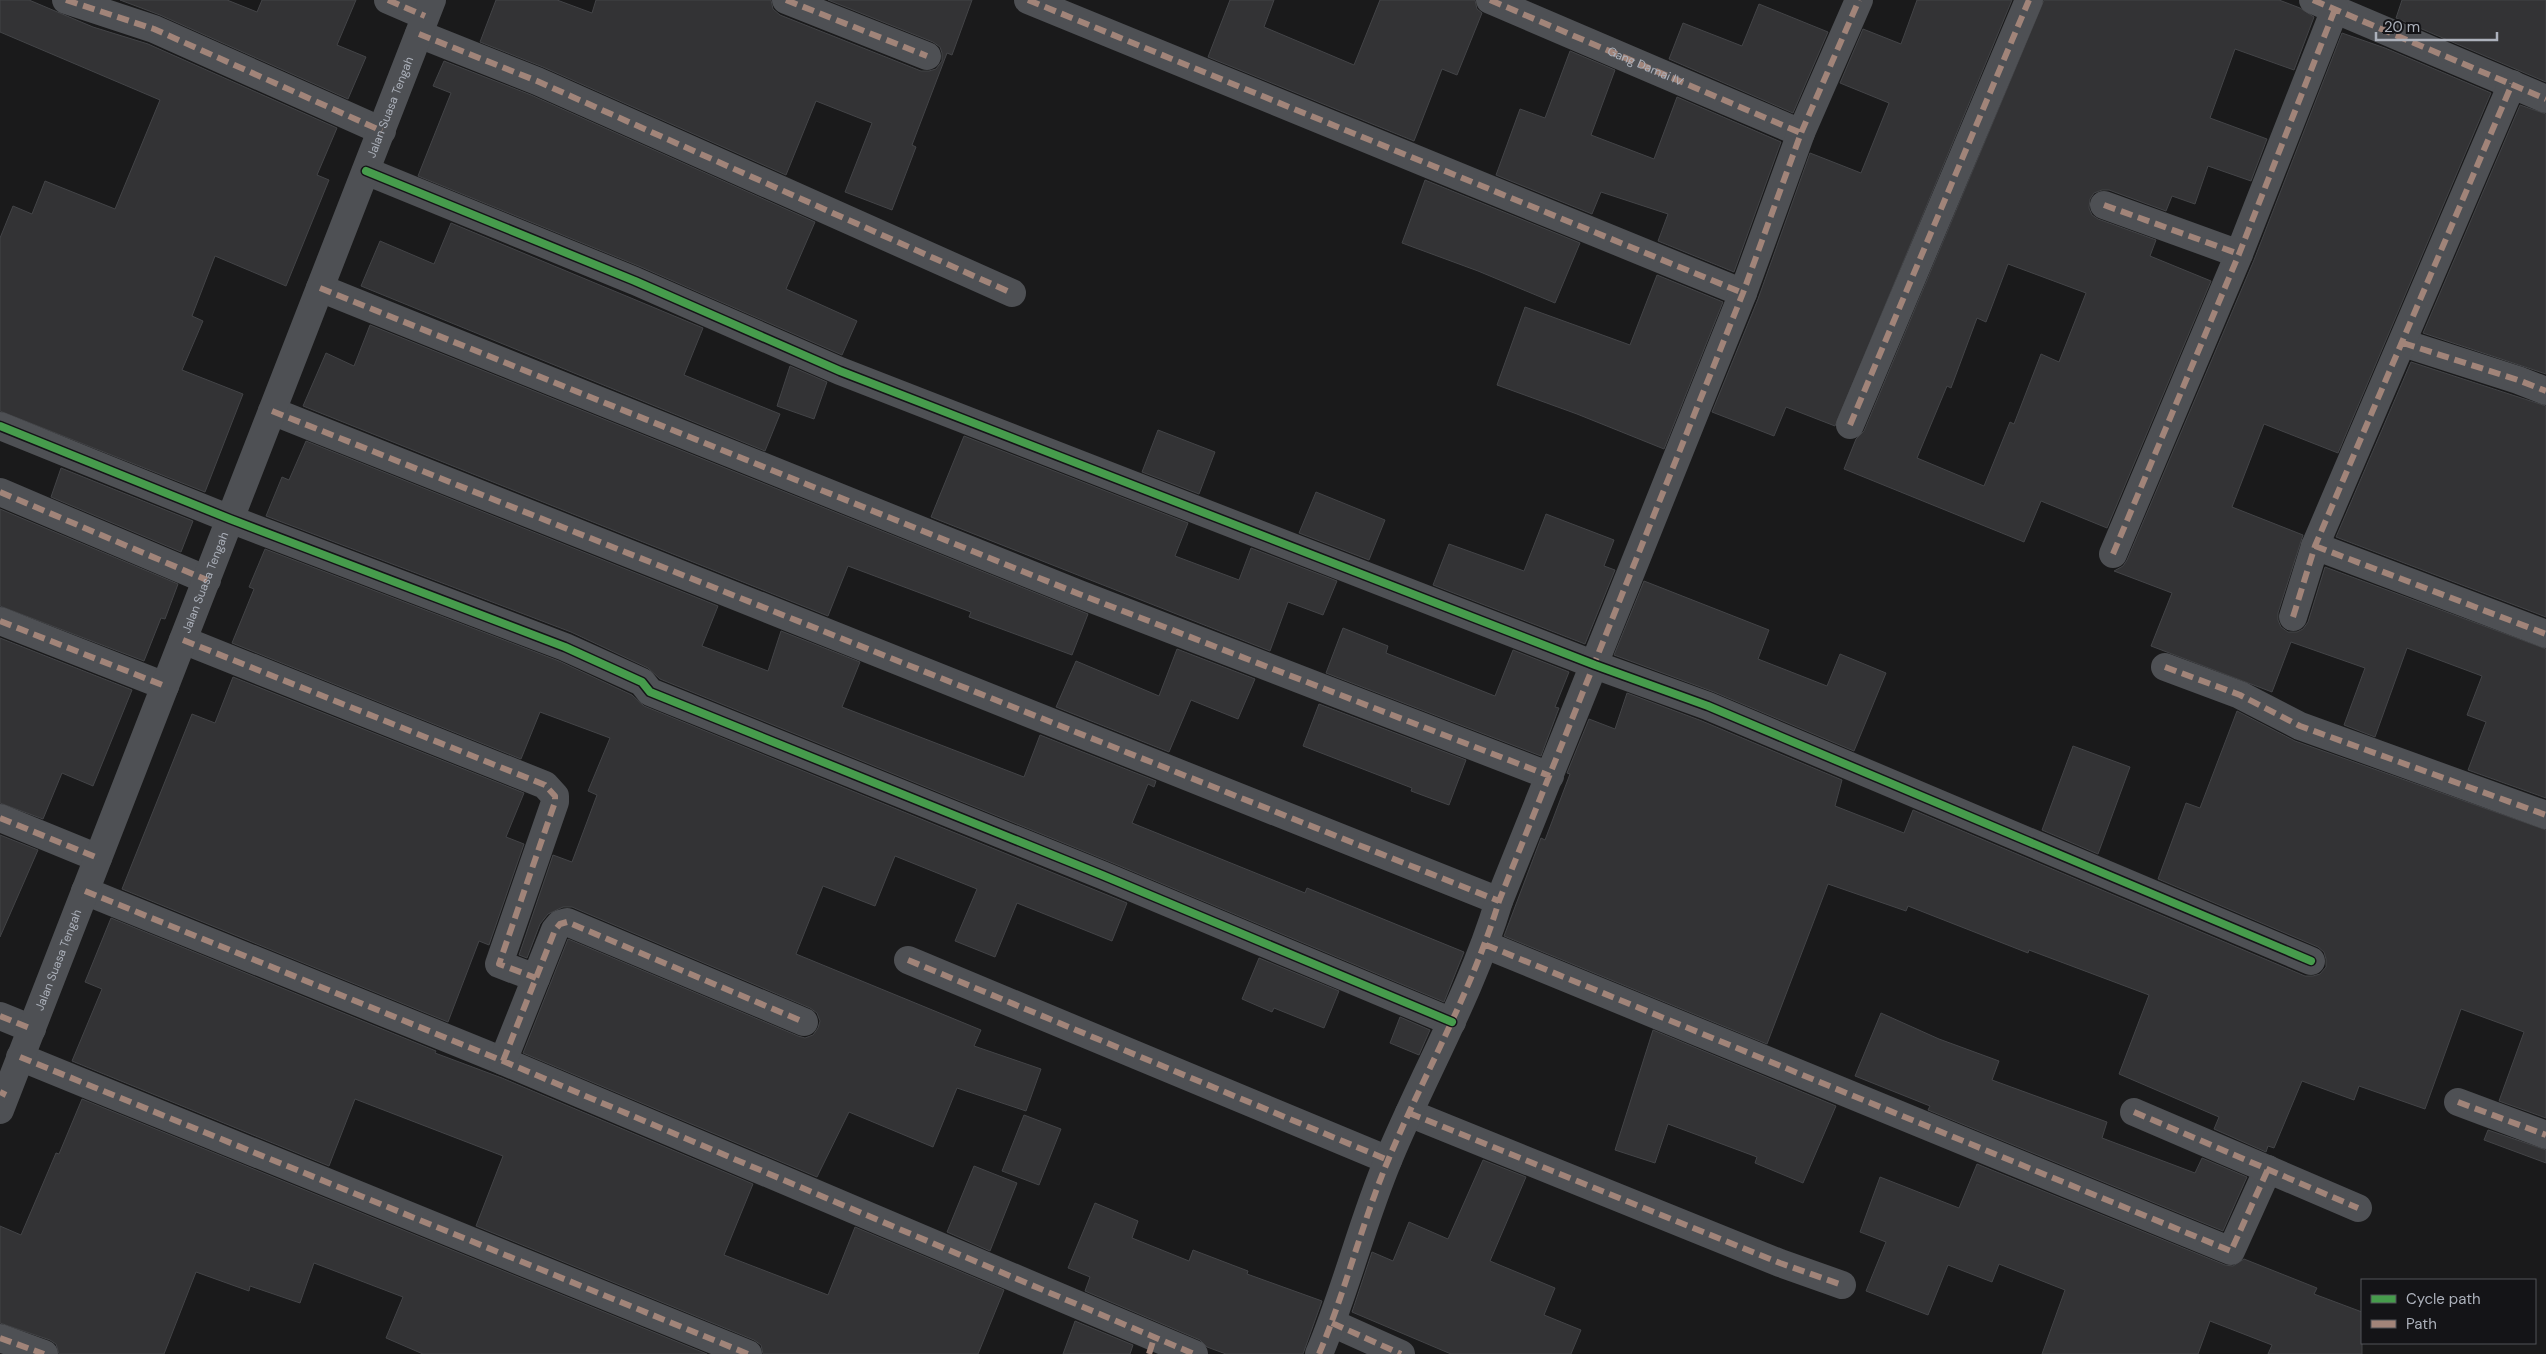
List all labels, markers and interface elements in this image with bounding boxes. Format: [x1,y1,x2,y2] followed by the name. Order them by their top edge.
[2376,10,2497,42] scale bar
[2384,17,2420,37] text: 20 m
[1605,43,1686,90] street label: Gang Damai IV
[363,54,417,160] street label: Jalan Suasa Tengah
[178,529,232,636] street label: Jalan Suasa Tengah
[31,907,85,1013] street label: Jalan Suasa Tengah
[2361,1279,2536,1344] legend
[2406,1289,2481,1309] text: Cycle path
[2406,1314,2437,1334] text: Path

